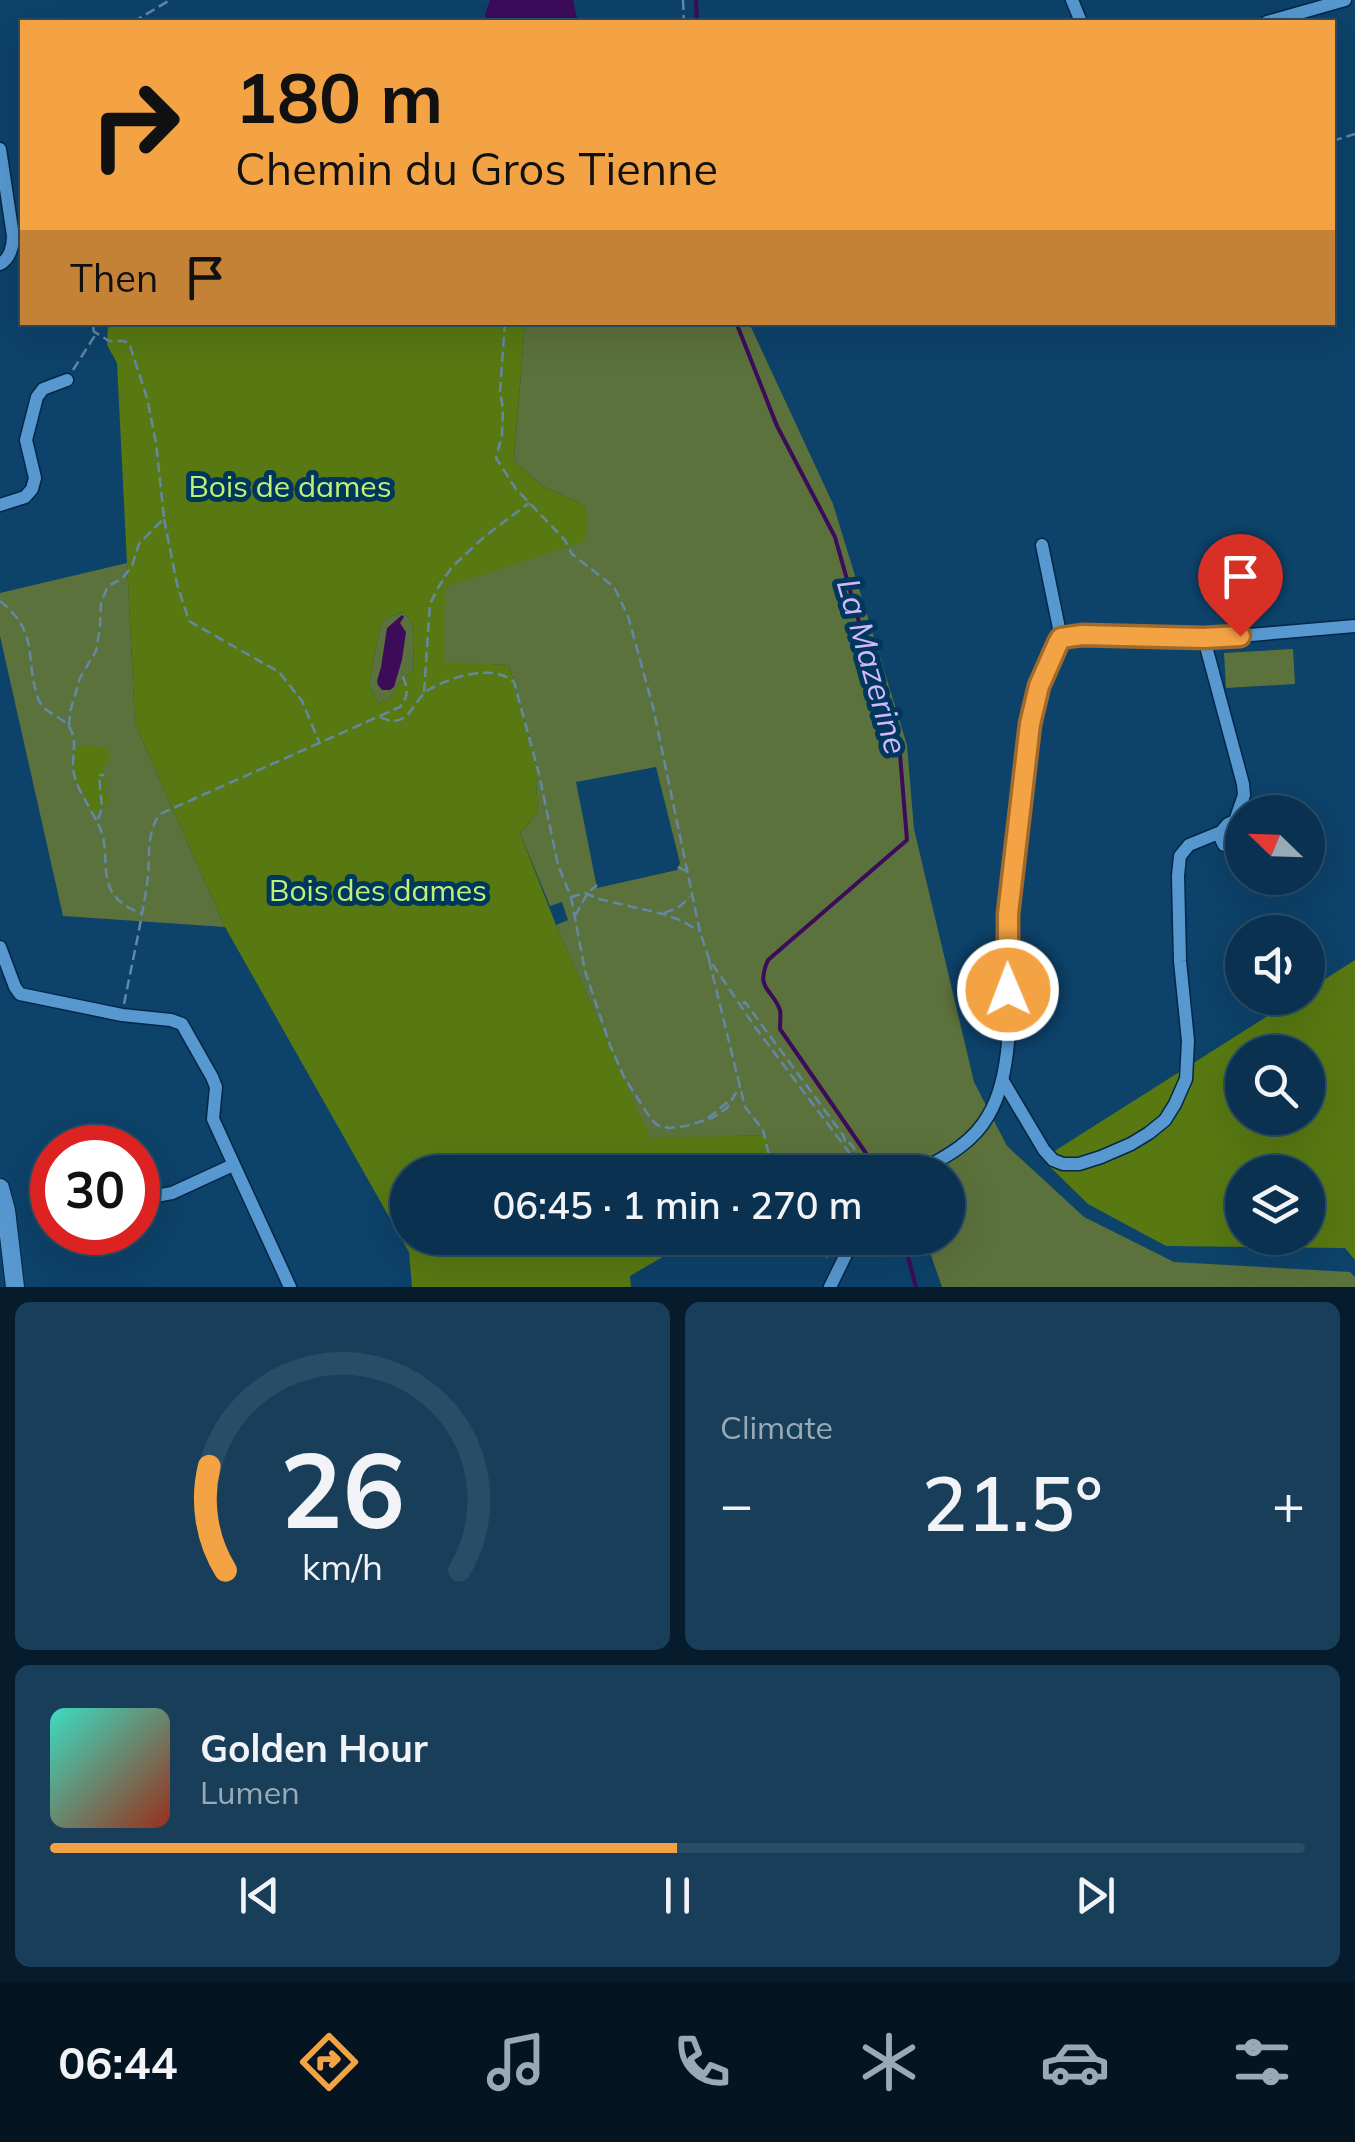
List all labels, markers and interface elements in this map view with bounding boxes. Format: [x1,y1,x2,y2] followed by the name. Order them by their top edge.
[235,53,443,141] text: 180 m
[70,60,200,190] icon: right
[235,140,718,196] text: Chemin du Gros Tienne
[178,250,233,305] icon: arrive
[70,254,158,302] text: Then
[188,467,392,505] park label: Bois de dames
[1198,534,1283,637] pin
[1213,549,1268,604] icon: arrive
[829,574,917,758] water label: La Mazerine
[1225,795,1325,895] north arrow
[1225,795,1325,1255] map controls
[269,871,487,909] park label: Bois des dames
[1225,915,1325,1015] button: sound
[956,938,1060,1042] position arrow
[1225,1035,1325,1135] button: search
[30,1125,160,1255] speed limit sign: 30
[1225,1155,1325,1255] button: layers
[492,1181,863,1229] text: 06:45 · 1 min · 270 m
[720,1407,833,1447] text: Climate
[280,1423,405,1554] text: 26
[922,1456,1103,1550] text: 21.5°
[720,1469,753,1538] text: −
[1272,1469,1305,1538] text: +
[302,1544,383,1589] text: km/h
[200,1724,428,1772] text: Golden Hour
[200,1772,300,1812] text: Lumen
[232,1868,287,1923] icon: previous
[650,1868,705,1923] icon: pause
[1068,1868,1123,1923] icon: next
[294,2027,364,2097] icon: directions
[481,2027,551,2097] icon: music
[667,2027,737,2097] icon: phone
[854,2027,924,2097] icon: climate
[1040,2027,1110,2097] icon: car
[1227,2027,1297,2097] icon: filters
[58,2034,177,2090] text: 06:44

